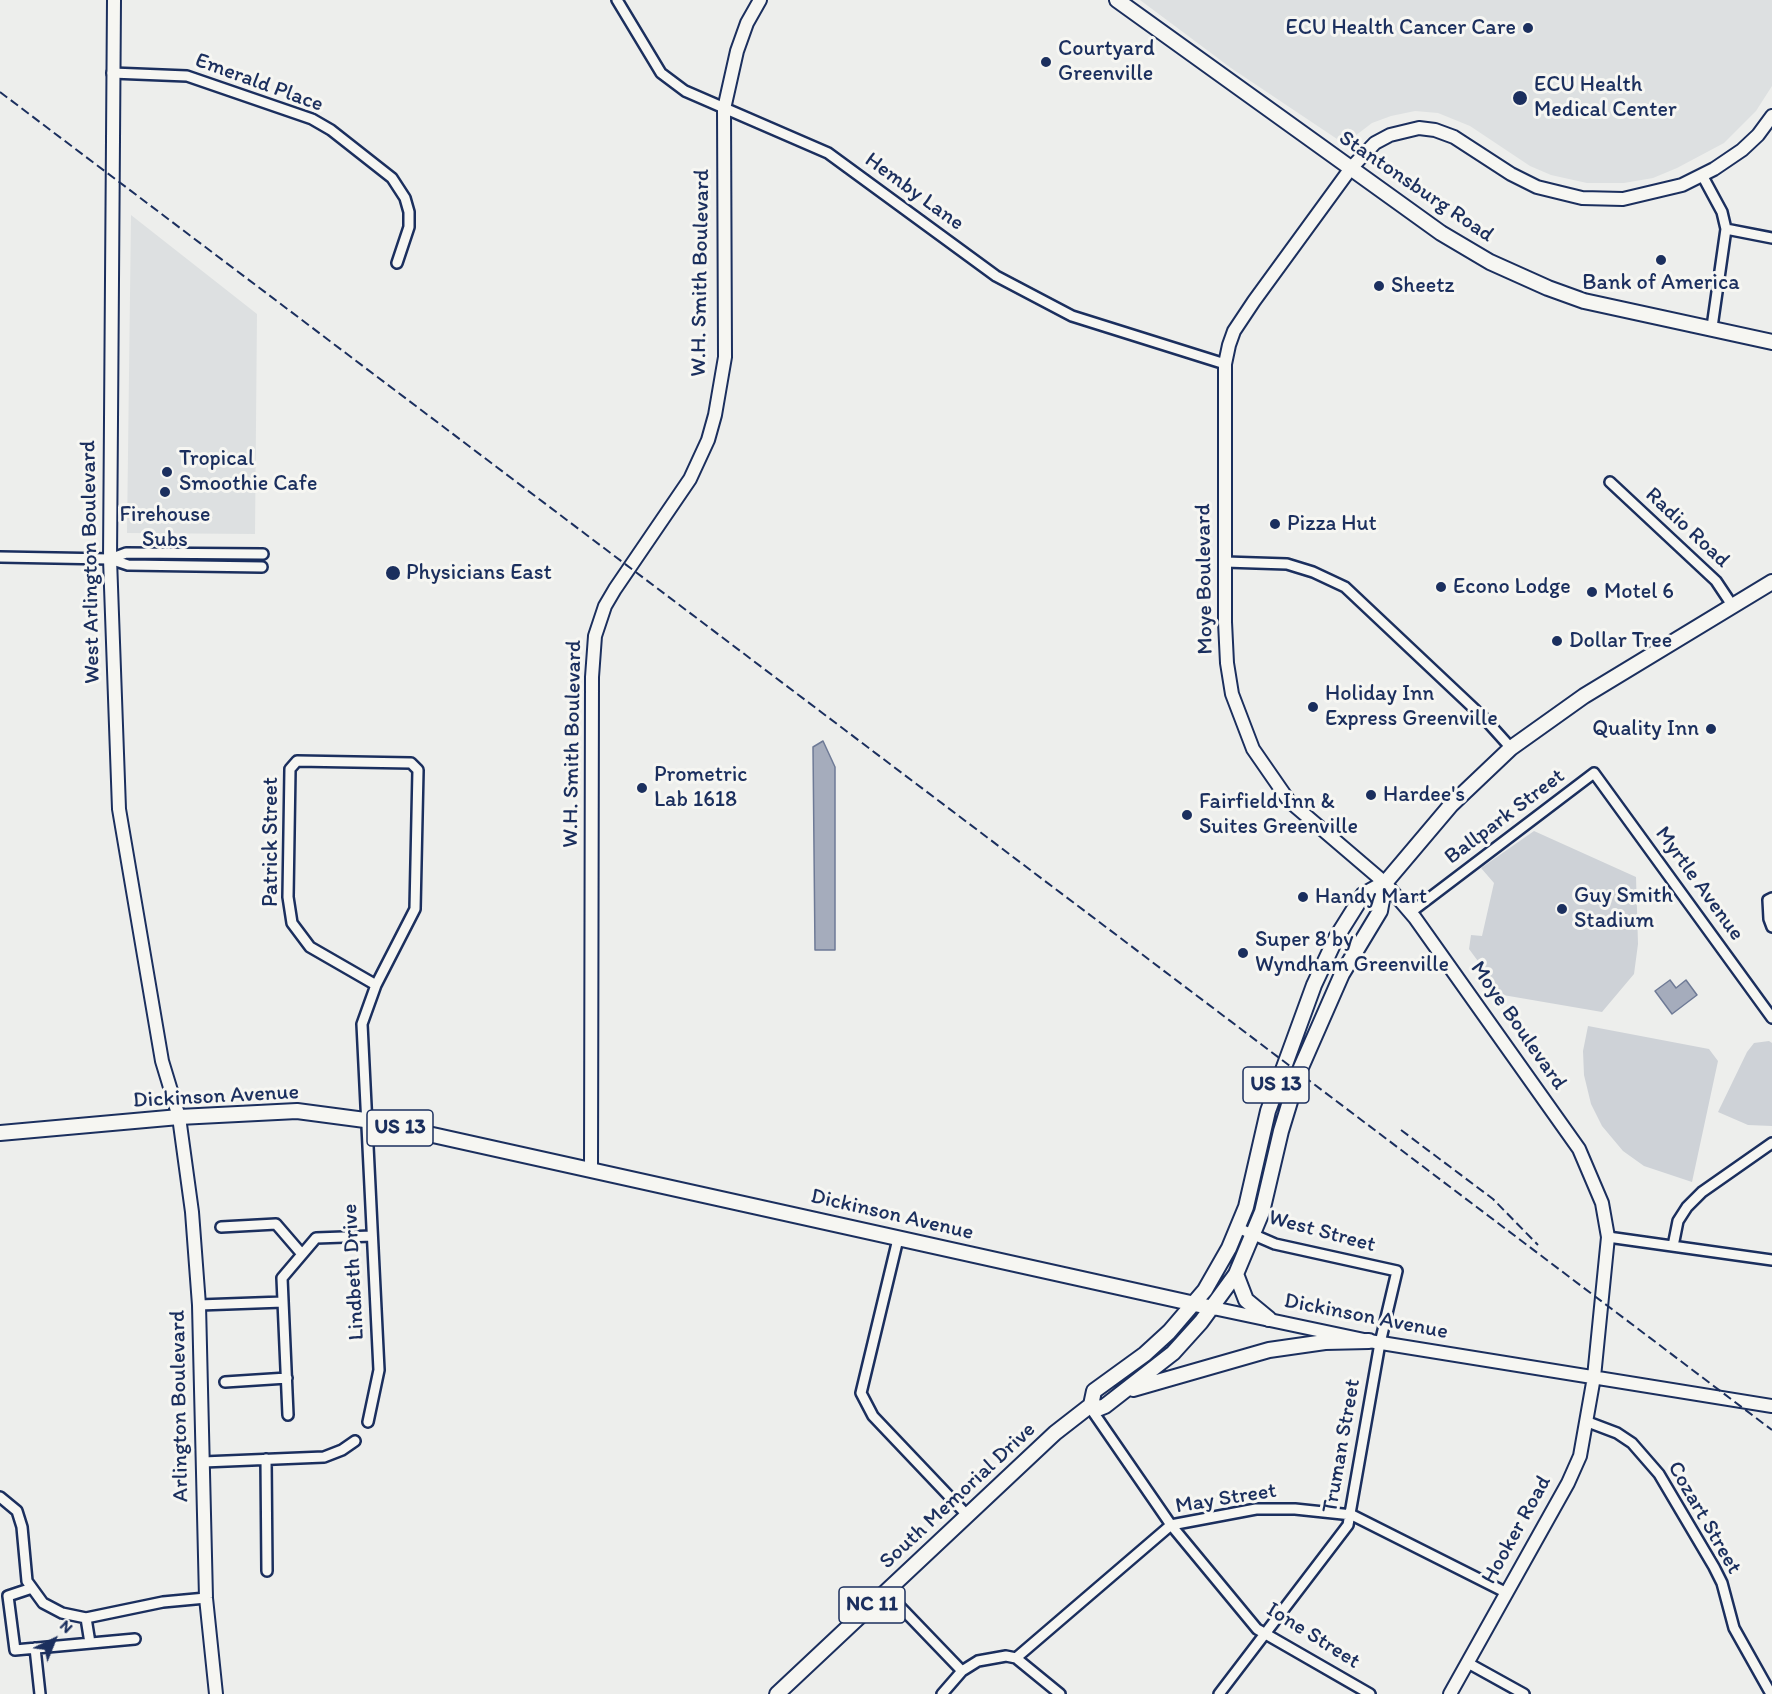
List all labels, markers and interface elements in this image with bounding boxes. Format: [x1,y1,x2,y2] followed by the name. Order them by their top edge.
[1286,15,1516,41] place label: ECU Health Cancer Care
[1521,21,1535,35] marker: ECU Health Cancer Care
[1058,36,1155,88] place label: Courtyard Greenville
[191,48,327,118] street label: Emerald Place
[1039,55,1053,69] marker: Courtyard Greenville
[1534,72,1677,124] place label: ECU Health Medical Center
[1511,89,1529,107] marker: ECU Health Medical Center
[1333,125,1499,249] street label: Stantonsburg Road
[859,147,969,237] street label: Hemby Lane
[686,169,716,377] street label: W.H. Smith Boulevard
[1654,253,1668,267] marker: Bank of America
[1582,270,1740,296] place label: Bank of America
[1391,273,1455,299] place label: Sheetz
[1372,279,1386,293] marker: Sheetz
[76,440,106,684] street label: West Arlington Boulevard
[179,446,317,498] place label: Tropical Smoothie Cafe
[160,465,174,479] marker: Tropical Smoothie Cafe
[1639,482,1735,574] street label: Radio Road
[158,485,172,499] marker: Firehouse Subs
[119,502,211,554] place label: Firehouse Subs
[1190,503,1220,655] street label: Moye Boulevard
[1287,511,1377,537] place label: Pizza Hut
[1268,517,1282,531] marker: Pizza Hut
[406,560,552,586] place label: Physicians East
[384,564,402,582] marker: Physicians East
[1453,574,1571,600] place label: Econo Lodge
[1604,579,1674,605] place label: Motel 6
[1434,580,1448,594] marker: Econo Lodge
[1585,585,1599,599] marker: Motel 6
[1569,628,1672,654] place label: Dollar Tree
[1550,634,1564,648] marker: Dollar Tree
[558,640,588,848] street label: W.H. Smith Boulevard
[1325,681,1498,732] place label: Holiday Inn Express Greenville
[1306,700,1320,714] marker: Holiday Inn Express Greenville
[1592,716,1699,742] place label: Quality Inn
[1704,722,1718,736] marker: Quality Inn
[654,762,747,813] place label: Prometric Lab 1618
[1440,763,1570,871] street label: Ballpark Street
[258,777,284,907] street label: Patrick Street
[635,781,649,795] marker: Prometric Lab 1618
[1383,782,1465,808] place label: Hardee's
[1364,788,1378,802] marker: Hardee's
[1199,789,1358,840] place label: Fairfield Inn & Suites Greenville
[1180,808,1194,822] marker: Fairfield Inn & Suites Greenville
[1649,822,1749,946] street label: Myrtle Avenue
[1574,883,1673,934] place label: Guy Smith Stadium
[1315,884,1427,910] place label: Handy Mart
[1296,890,1310,904] marker: Handy Mart
[1555,902,1569,916] marker: Guy Smith Stadium
[1255,927,1449,978] place label: Super 8 by Wyndham Greenville
[1236,946,1250,960] marker: Super 8 by Wyndham Greenville
[1464,957,1572,1095] street label: Moye Boulevard
[1243,1067,1309,1103] road number: US 13
[132,1079,300,1115] street label: Dickinson Avenue
[367,1110,433,1146] road number: US 13
[808,1183,976,1247] street label: Dickinson Avenue
[337,1203,371,1341] street label: Lindbeth Drive
[1266,1205,1378,1259] street label: West Street
[1282,1288,1450,1346] street label: Dickinson Avenue
[165,1310,195,1502] street label: Arlington Boulevard
[1317,1377,1367,1515] street label: Truman Street
[875,1417,1041,1575] street label: South Memorial Drive
[1661,1457,1747,1579] street label: Cozart Street
[1476,1471,1558,1589] street label: Hooker Road
[1174,1478,1278,1520] street label: May Street
[839,1587,905,1623] road number: NC 11
[1261,1597,1365,1675] street label: Ione Street
[24,1610,84,1670] north arrow
[56,1616,77,1637] text: N

